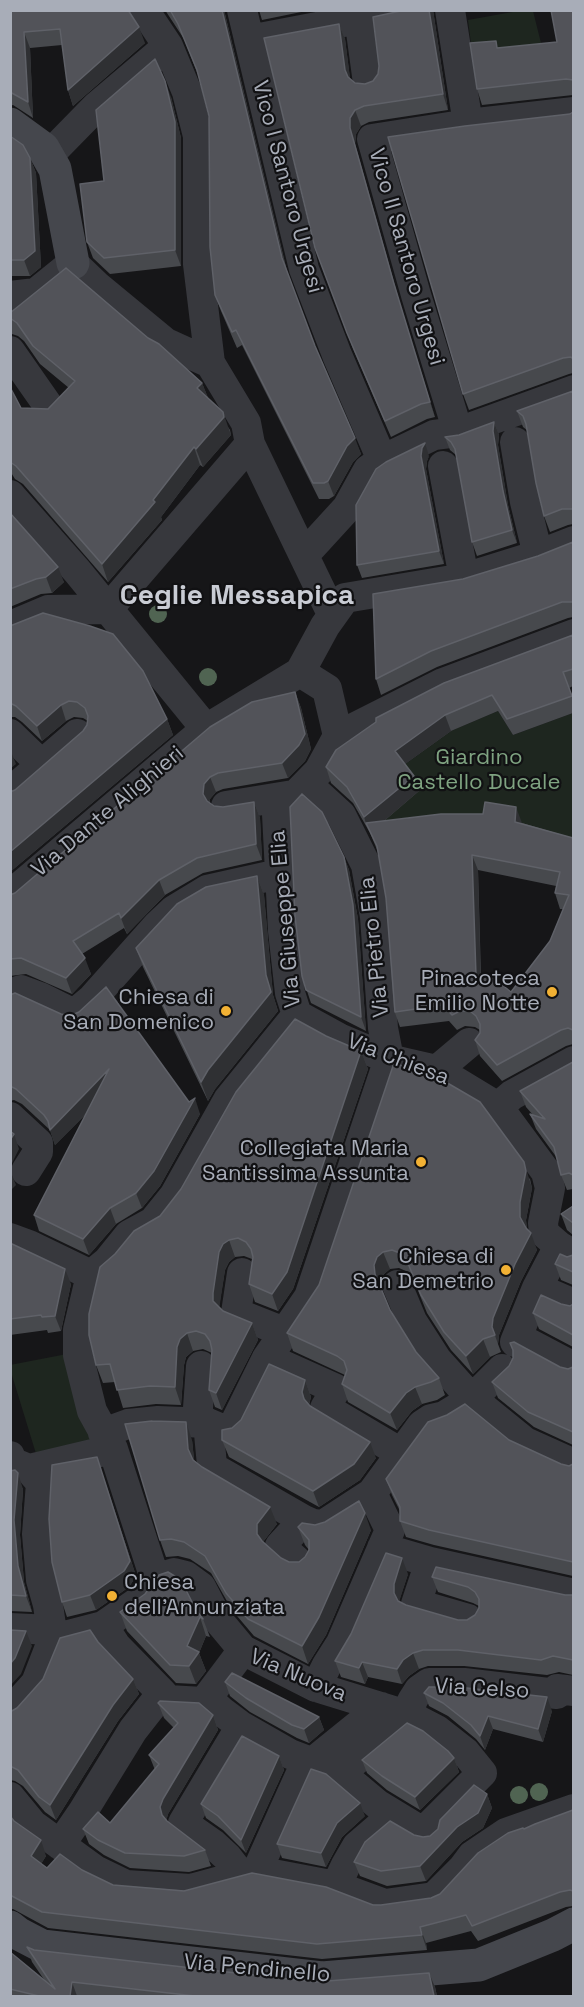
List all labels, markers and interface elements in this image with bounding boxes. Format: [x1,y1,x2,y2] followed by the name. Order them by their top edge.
[246,78,328,296] street label: Vico I Santoro Urgesi
[362,146,450,368] street label: Vico II Santoro Urgesi
[120,579,354,613] district label: Ceglie Messapica
[27,741,189,883] street label: Via Dante Alighieri
[397,745,561,796] park label: Giardino Castello Ducale
[265,829,307,1009] street label: Via Giuseppe Elia
[354,875,396,1019] street label: Via Pietro Elia
[415,966,540,1017] place label: Pinacoteca Emilio Notte
[63,985,214,1036] place label: Chiesa di San Domenico
[545,985,559,999] marker: Pinacoteca Emilio Notte
[219,1004,233,1018] marker: Chiesa di San Domenico
[343,1028,453,1092] street label: Via Chiesa
[202,1136,409,1188] place label: Collegiata Maria Santissima Assunta
[414,1155,428,1169] marker: Collegiata Maria Santissima Assunta
[352,1244,494,1296] place label: Chiesa di San Demetrio
[499,1263,513,1277] marker: Chiesa di San Demetrio
[124,1570,285,1622] place label: Chiesa dell'Annunziata
[105,1589,119,1603] marker: Chiesa dell'Annunziata
[246,1644,350,1708] street label: Via Nuova
[434,1673,530,1705] street label: Via Celso
[183,1949,331,1989] street label: Via Pendinello

